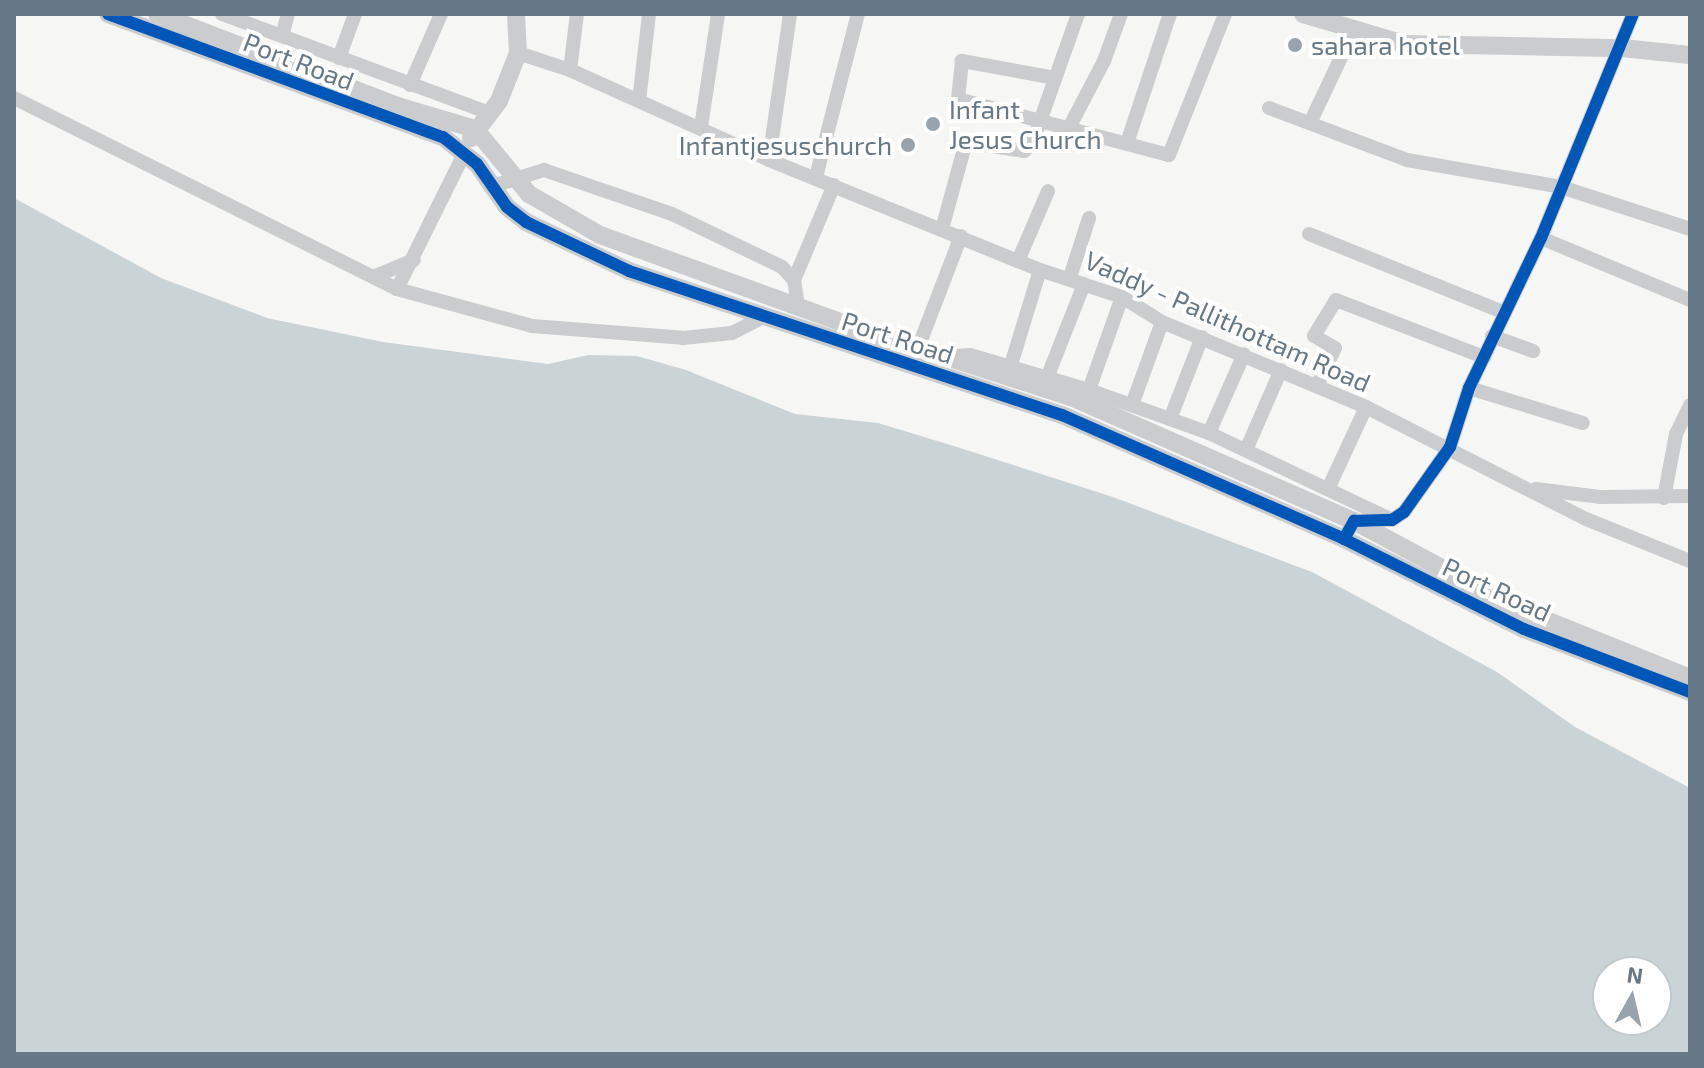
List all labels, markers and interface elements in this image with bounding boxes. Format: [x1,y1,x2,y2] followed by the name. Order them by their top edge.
[239,26,359,96] street label: Port Road
[1311,29,1460,61] place label: sahara hotel
[1286,36,1304,54] marker: sahara hotel
[949,93,1101,154] place label: Infant Jesus Church
[924,115,942,133] marker: Infant Jesus Church
[679,129,892,161] place label: Infantjesuschurch
[899,136,917,154] marker: Infantjesuschurch
[1080,244,1376,398] street label: Vaddy - Pallithottam Road
[838,304,958,370] street label: Port Road
[1438,550,1556,628] street label: Port Road
[1592,956,1672,1036] north arrow
[1625,960,1645,988] text: N

